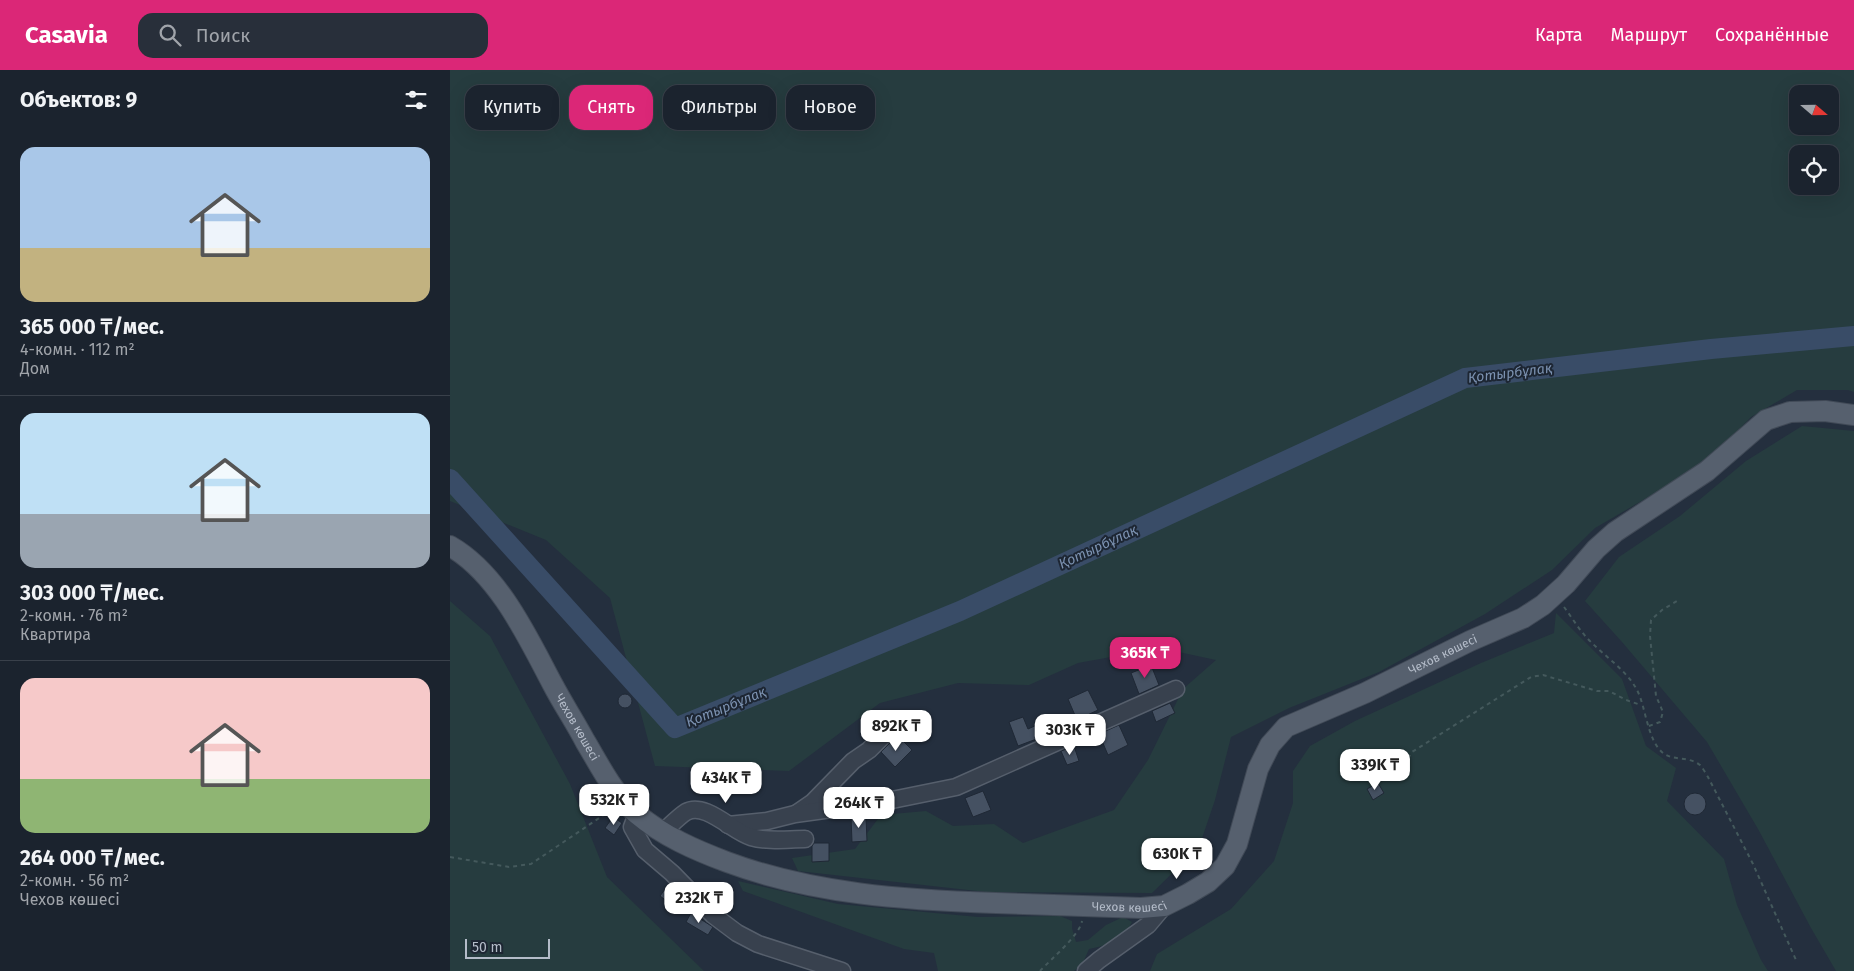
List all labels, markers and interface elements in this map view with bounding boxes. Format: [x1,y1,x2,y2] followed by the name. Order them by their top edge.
[138,13,488,58] search box
[25,21,108,49] text: Casavia
[156,21,184,49] icon: search
[196,24,250,47] text: Поиск
[1535,24,1583,46] text: Карта
[1611,24,1687,46] text: Маршрут
[1715,24,1829,46] text: Сохранённые
[465,85,559,130] chip: Купить
[569,85,653,130] chip: Снять
[663,85,776,130] chip: Фильтры
[786,85,875,130] chip: Новое
[1789,85,1839,135] north arrow
[1789,85,1839,195] map controls
[402,86,430,114] icon: filters
[20,87,137,113] text: Объектов: 9
[1789,145,1839,195] button: locate
[180,180,270,270] icon: home
[20,314,164,340] text: 365 000 ₸/мес.
[20,340,135,359] text: 4-комн. · 112 m²
[20,359,50,378] text: Дом
[1467,359,1554,387] water label: Қотырбұлақ
[180,445,270,535] icon: home
[1056,521,1140,573] water label: Қотырбұлақ
[20,580,164,606] text: 303 000 ₸/мес.
[20,606,128,625] text: 2-комн. · 76 m²
[20,625,91,644] text: Квартира
[1406,632,1479,677] street label: Чехов көшесі
[1104,636,1186,679] pin: 365K ₸
[1121,643,1169,662] text: 365K ₸
[683,683,769,731] water label: Қотырбұлақ
[552,691,602,763] street label: Чехов көшесі
[180,710,270,800] icon: home
[855,710,937,752] pin: 892K ₸
[1029,714,1111,756] pin: 303K ₸
[872,716,920,735] text: 892K ₸
[1046,720,1094,739] text: 303K ₸
[1334,748,1416,791] pin: 339K ₸
[1351,755,1399,774] text: 339K ₸
[685,762,767,804] pin: 434K ₸
[702,768,750,787] text: 434K ₸
[573,784,655,826] pin: 532K ₸
[818,786,900,829] pin: 264K ₸
[590,790,638,809] text: 532K ₸
[835,793,884,812] text: 264K ₸
[1136,838,1218,880] pin: 630K ₸
[1152,844,1202,863] text: 630K ₸
[20,845,165,871] text: 264 000 ₸/мес.
[20,871,129,890] text: 2-комн. · 56 m²
[658,882,740,924] pin: 232K ₸
[675,888,723,907] text: 232K ₸
[20,890,120,909] text: Чехов көшесі
[1092,899,1169,915] street label: Чехов көшесі
[465,936,550,959] scale bar
[472,939,503,956] text: 50 m

